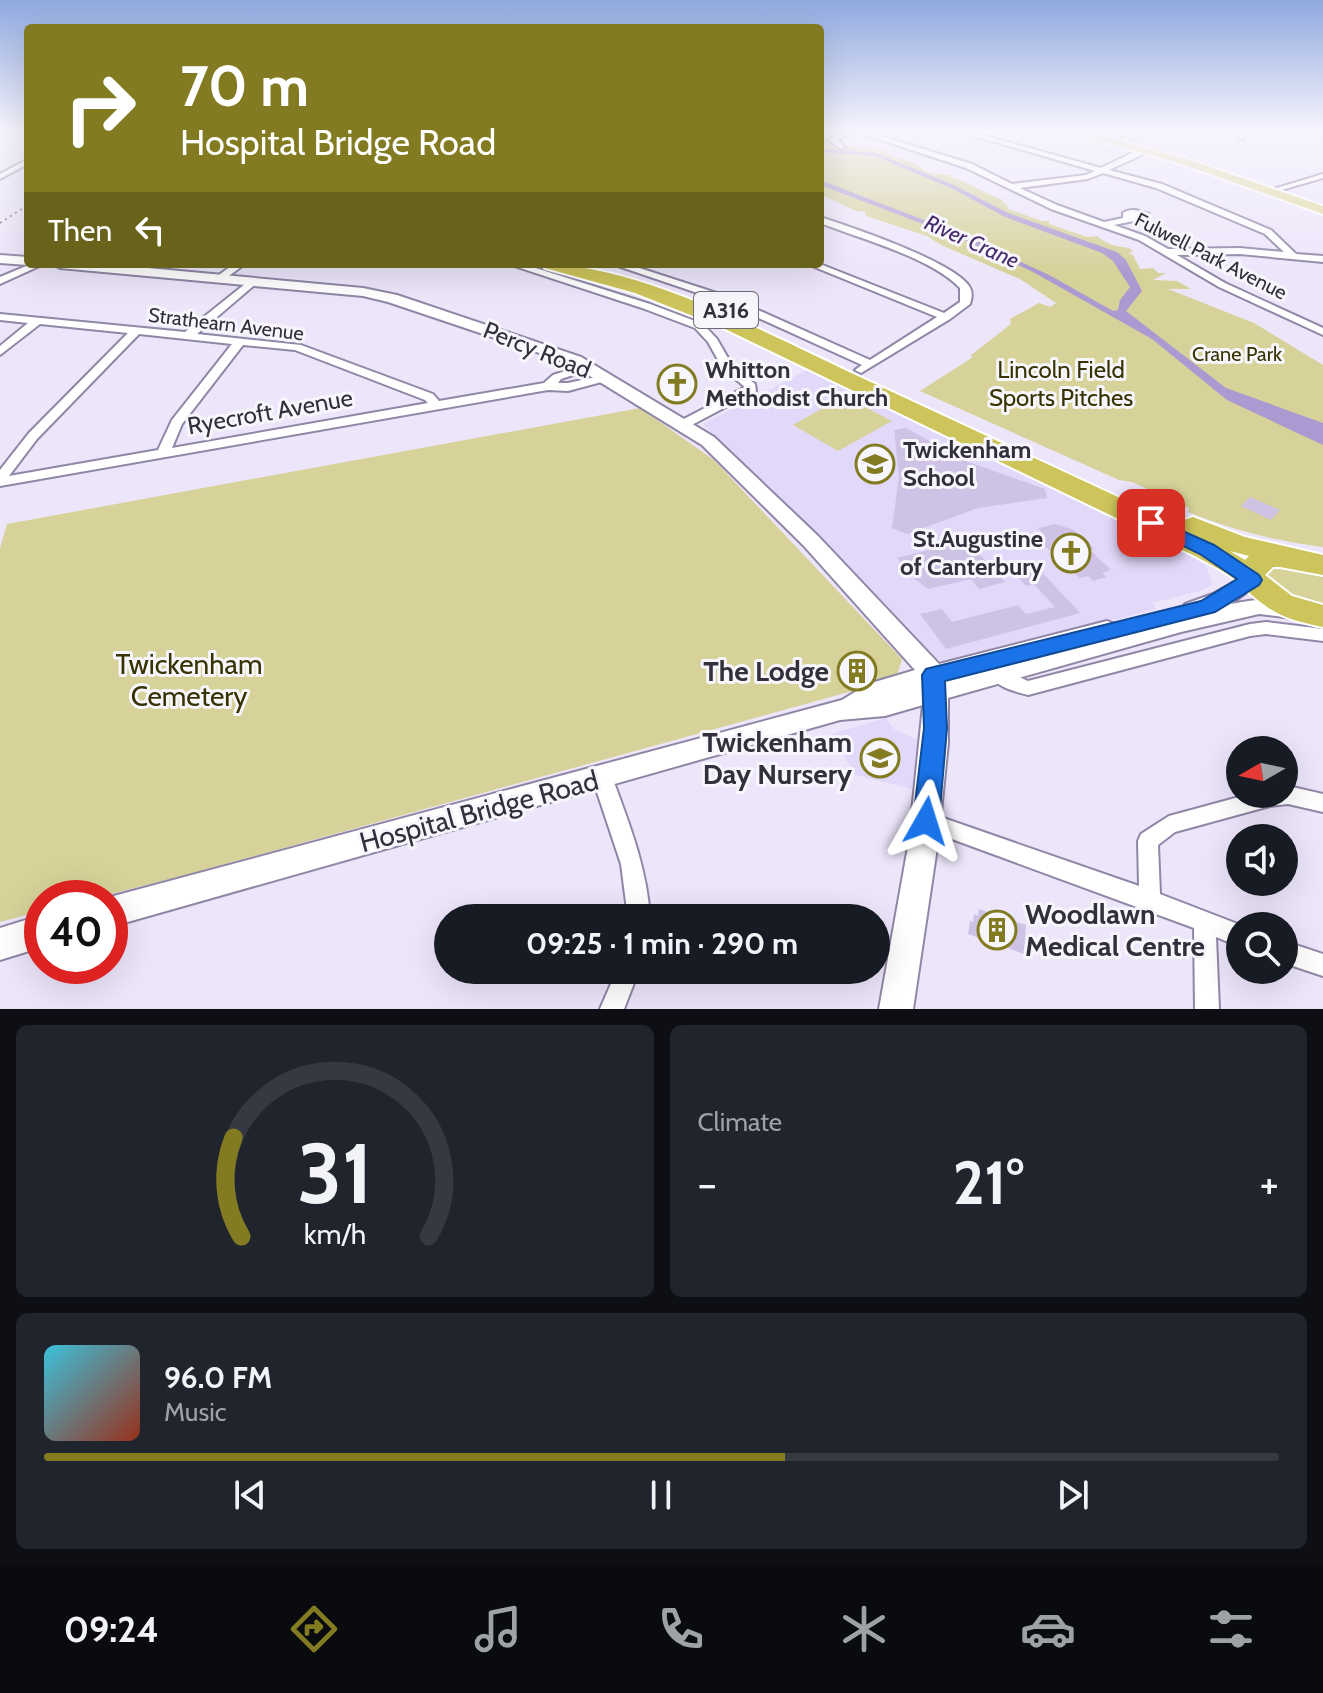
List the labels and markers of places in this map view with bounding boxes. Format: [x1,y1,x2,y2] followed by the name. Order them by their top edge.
[705,355,888,412] place label: Whitton Methodist Church
[656,363,698,405] church icon: Whitton Methodist Church
[903,435,1031,492] place label: Twickenham School
[854,443,896,485] school or university icon: Twickenham School
[1117,489,1185,557] pin
[900,524,1043,581] place label: St.Augustine of Canterbury
[1050,532,1092,574] church icon: St.Augustine of Canterbury
[836,650,878,692] building icon: The Lodge
[703,654,829,688] place label: The Lodge
[702,725,852,791] place label: Twickenham Day Nursery
[859,737,901,779] school or university icon: Twickenham Day Nursery
[1025,897,1205,963] place label: Woodlawn Medical Centre
[976,909,1018,951] building icon: Woodlawn Medical Centre

